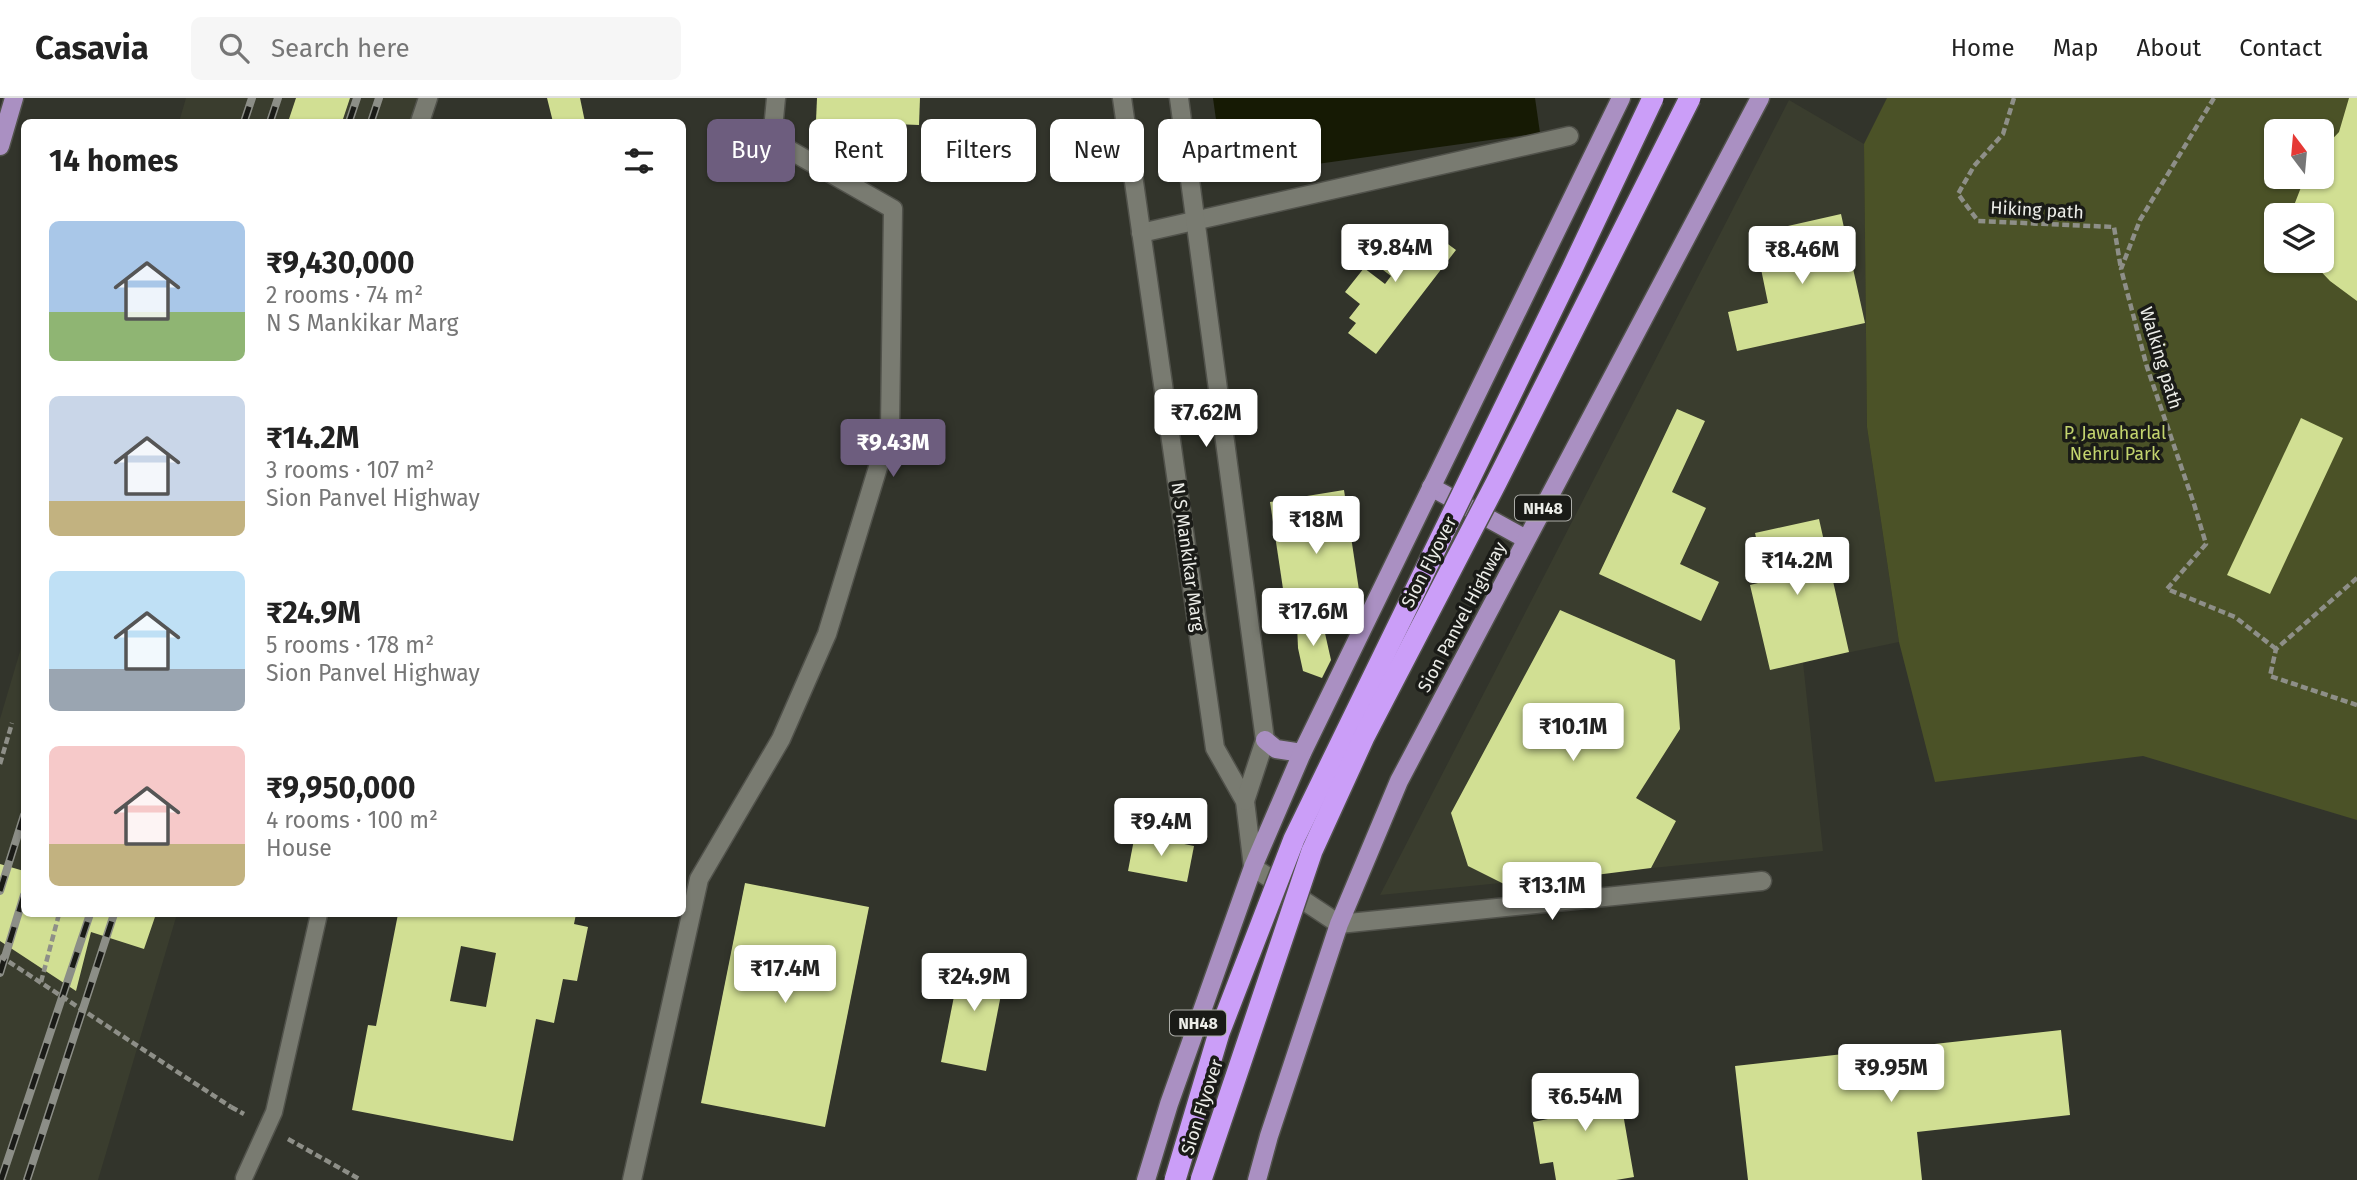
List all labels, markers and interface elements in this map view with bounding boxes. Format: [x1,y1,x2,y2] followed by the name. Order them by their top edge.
[191,17,681,80] search box
[35,28,149,68] text: Casavia
[215,29,253,67] icon: search
[271,33,410,64] text: Search here
[1951,34,2015,62] text: Home
[2053,34,2099,62] text: Map
[2137,34,2201,62] text: About
[2239,34,2322,62] text: Contact
[707,119,795,182] chip: Buy
[809,119,907,182] chip: Rent
[921,119,1036,182] chip: Filters
[1050,119,1144,182] chip: New
[1158,119,1321,182] chip: Apartment
[2264,119,2334,189] north arrow
[2264,119,2334,273] map controls
[620,142,658,180] icon: filters
[49,143,178,179] text: 14 homes
[1990,197,2084,223] street label: Hiking path
[2264,203,2334,273] button: layers
[1338,225,1452,284] pin: ₹9.84M
[1745,226,1859,286] pin: ₹8.46M
[1357,233,1433,261] text: ₹9.84M
[1765,235,1839,263] text: ₹8.46M
[266,245,415,281] text: ₹9,430,000
[105,249,189,333] icon: home
[266,281,423,309] text: 2 rooms · 74 m²
[2135,304,2187,412] street label: Walking path
[266,309,458,337] text: N S Mankikar Marg
[1149,390,1263,449] pin: ₹7.62M
[1170,398,1242,426] text: ₹7.62M
[266,420,359,456] text: ₹14.2M
[836,420,950,479] pin: ₹9.43M
[2064,422,2166,465] park label: P. Jawaharlal Nehru Park
[105,424,189,508] icon: home
[856,428,930,456] text: ₹9.43M
[266,456,434,484] text: 3 rooms · 107 m²
[1167,481,1209,634] street label: N S Mankikar Marg
[266,484,480,512] text: Sion Panvel Highway
[1275,496,1357,556] pin: ₹18M
[1515,496,1571,520] road number: NH48
[1289,505,1343,533] text: ₹18M
[1397,513,1461,611] street label: Sion Flyover
[1413,538,1511,696] street label: Sion Panvel Highway
[1740,538,1854,597] pin: ₹14.2M
[1761,546,1833,574] text: ₹14.2M
[1256,588,1370,648] pin: ₹17.6M
[266,595,361,631] text: ₹24.9M
[1278,597,1348,625] text: ₹17.6M
[105,599,189,683] icon: home
[266,631,434,659] text: 5 rooms · 178 m²
[266,659,480,687] text: Sion Panvel Highway
[1516,704,1630,763] pin: ₹10.1M
[1539,712,1607,740] text: ₹10.1M
[266,770,415,806] text: ₹9,950,000
[105,774,189,858] icon: home
[1112,798,1210,858] pin: ₹9.4M
[266,806,438,834] text: 4 rooms · 100 m²
[1130,807,1192,835] text: ₹9.4M
[266,834,332,862] text: House
[1495,862,1609,922] pin: ₹13.1M
[1518,871,1586,899] text: ₹13.1M
[728,946,842,1005] pin: ₹17.4M
[750,954,820,982] text: ₹17.4M
[917,954,1031,1013] pin: ₹24.9M
[938,962,1010,990] text: ₹24.9M
[1170,1010,1226,1035] road number: NH48
[1834,1044,1948,1104] pin: ₹9.95M
[1854,1053,1928,1081] text: ₹9.95M
[1176,1056,1228,1158] street label: Sion Flyover
[1528,1074,1642,1133] pin: ₹6.54M
[1548,1082,1622,1110] text: ₹6.54M

